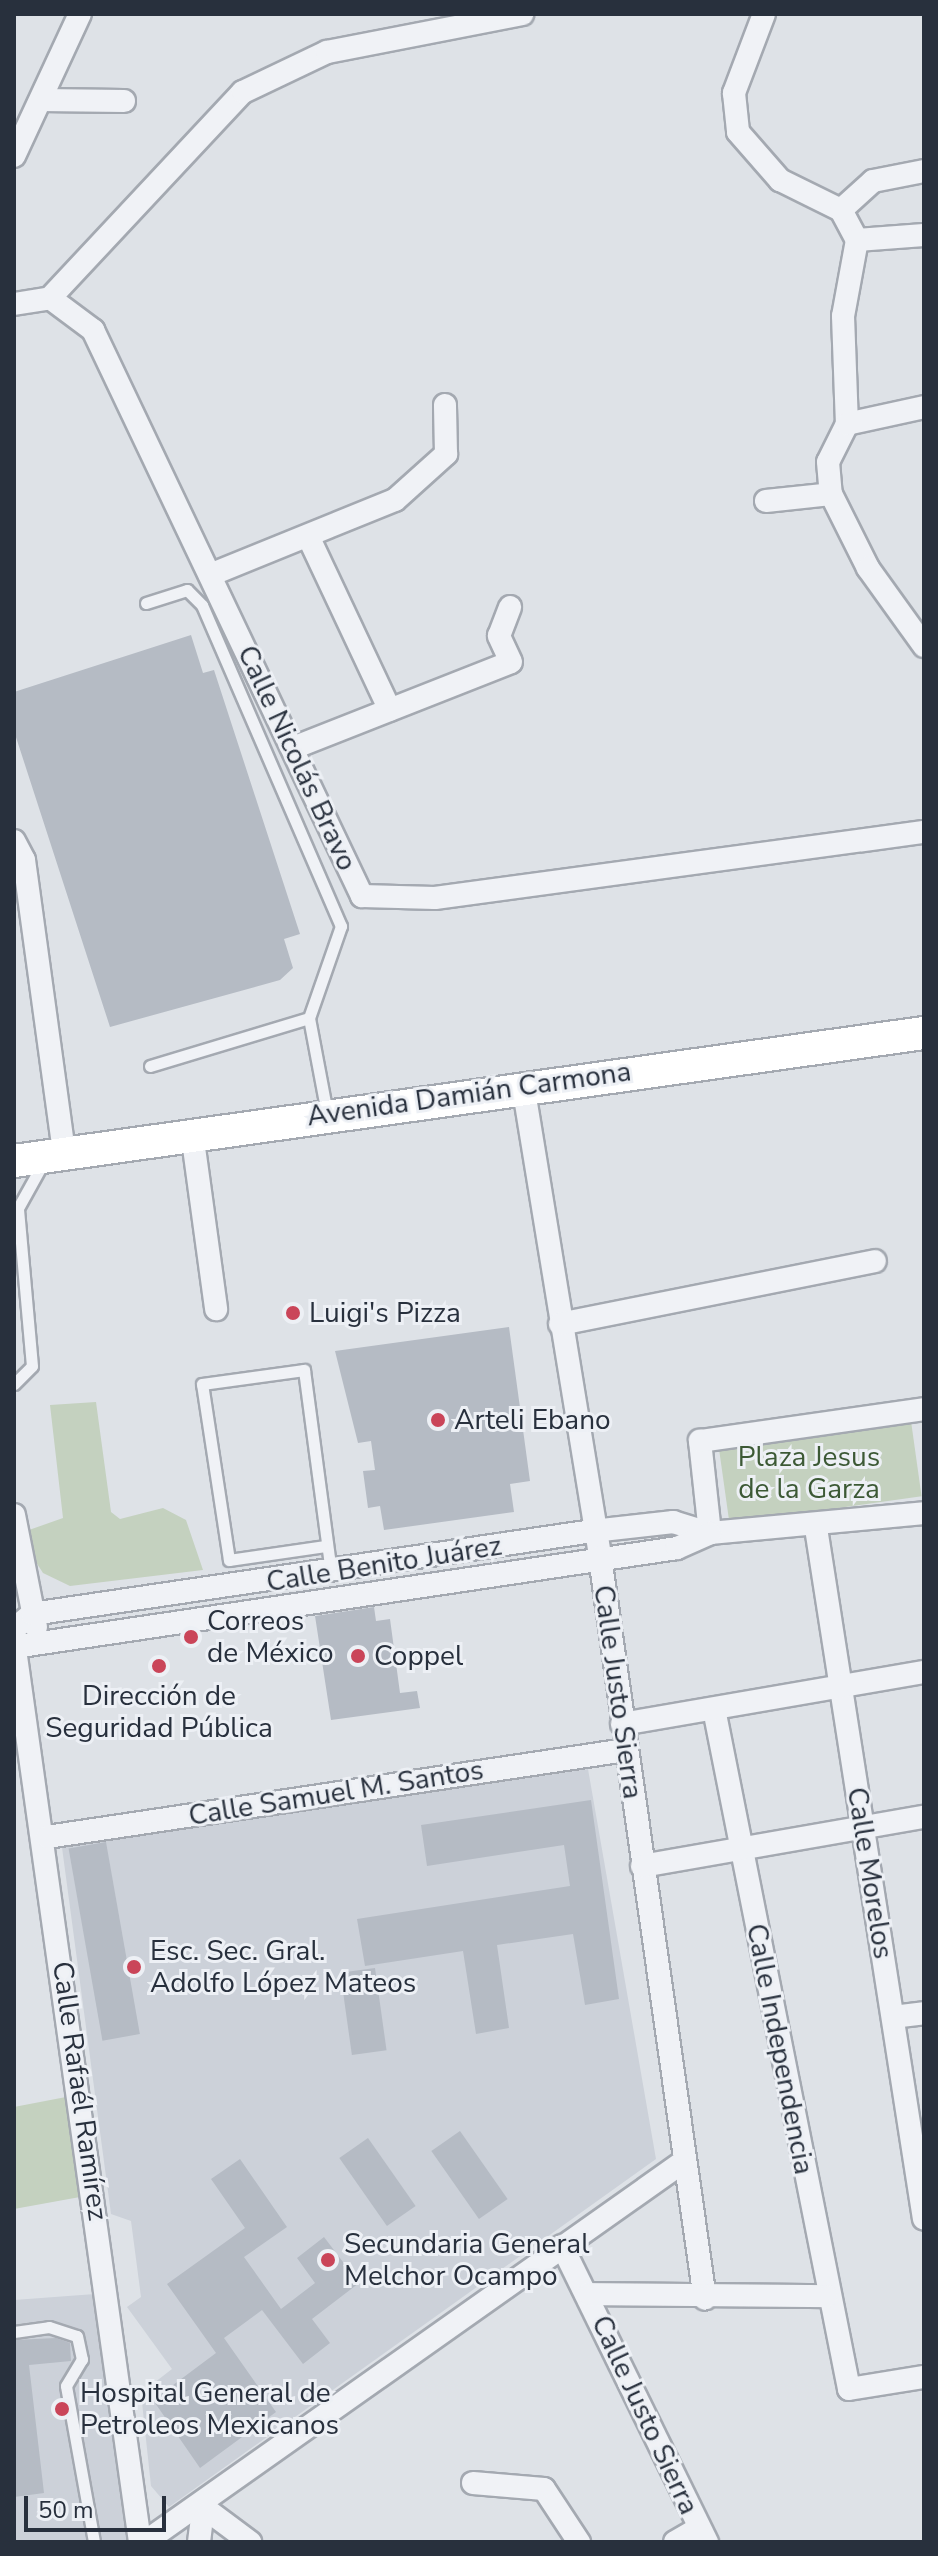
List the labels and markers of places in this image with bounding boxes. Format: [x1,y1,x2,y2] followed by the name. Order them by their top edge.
[309,1296,461,1330] place label: Luigi's Pizza
[284,1304,302,1322] marker: Luigi's Pizza
[454,1403,611,1437] place label: Arteli Ebano
[429,1411,447,1429] marker: Arteli Ebano
[207,1604,334,1670] place label: Correos de México
[182,1628,200,1646] marker: Correos de México
[374,1639,463,1673] place label: Coppel
[349,1647,367,1665] marker: Coppel
[150,1657,168,1675] marker: Dirección de Seguridad Pública
[45,1679,273,1745] place label: Dirección de Seguridad Pública
[150,1934,416,2000] place label: Esc. Sec. Gral. Adolfo López Mateos
[125,1958,143,1976] marker: Esc. Sec. Gral. Adolfo López Mateos
[344,2227,589,2293] place label: Secundaria General Melchor Ocampo
[319,2251,337,2269] marker: Secundaria General Melchor Ocampo
[80,2376,339,2442] place label: Hospital General de Petroleos Mexicanos
[51,2398,73,2420] marker: Hospital General de Petroleos Mexicanos

